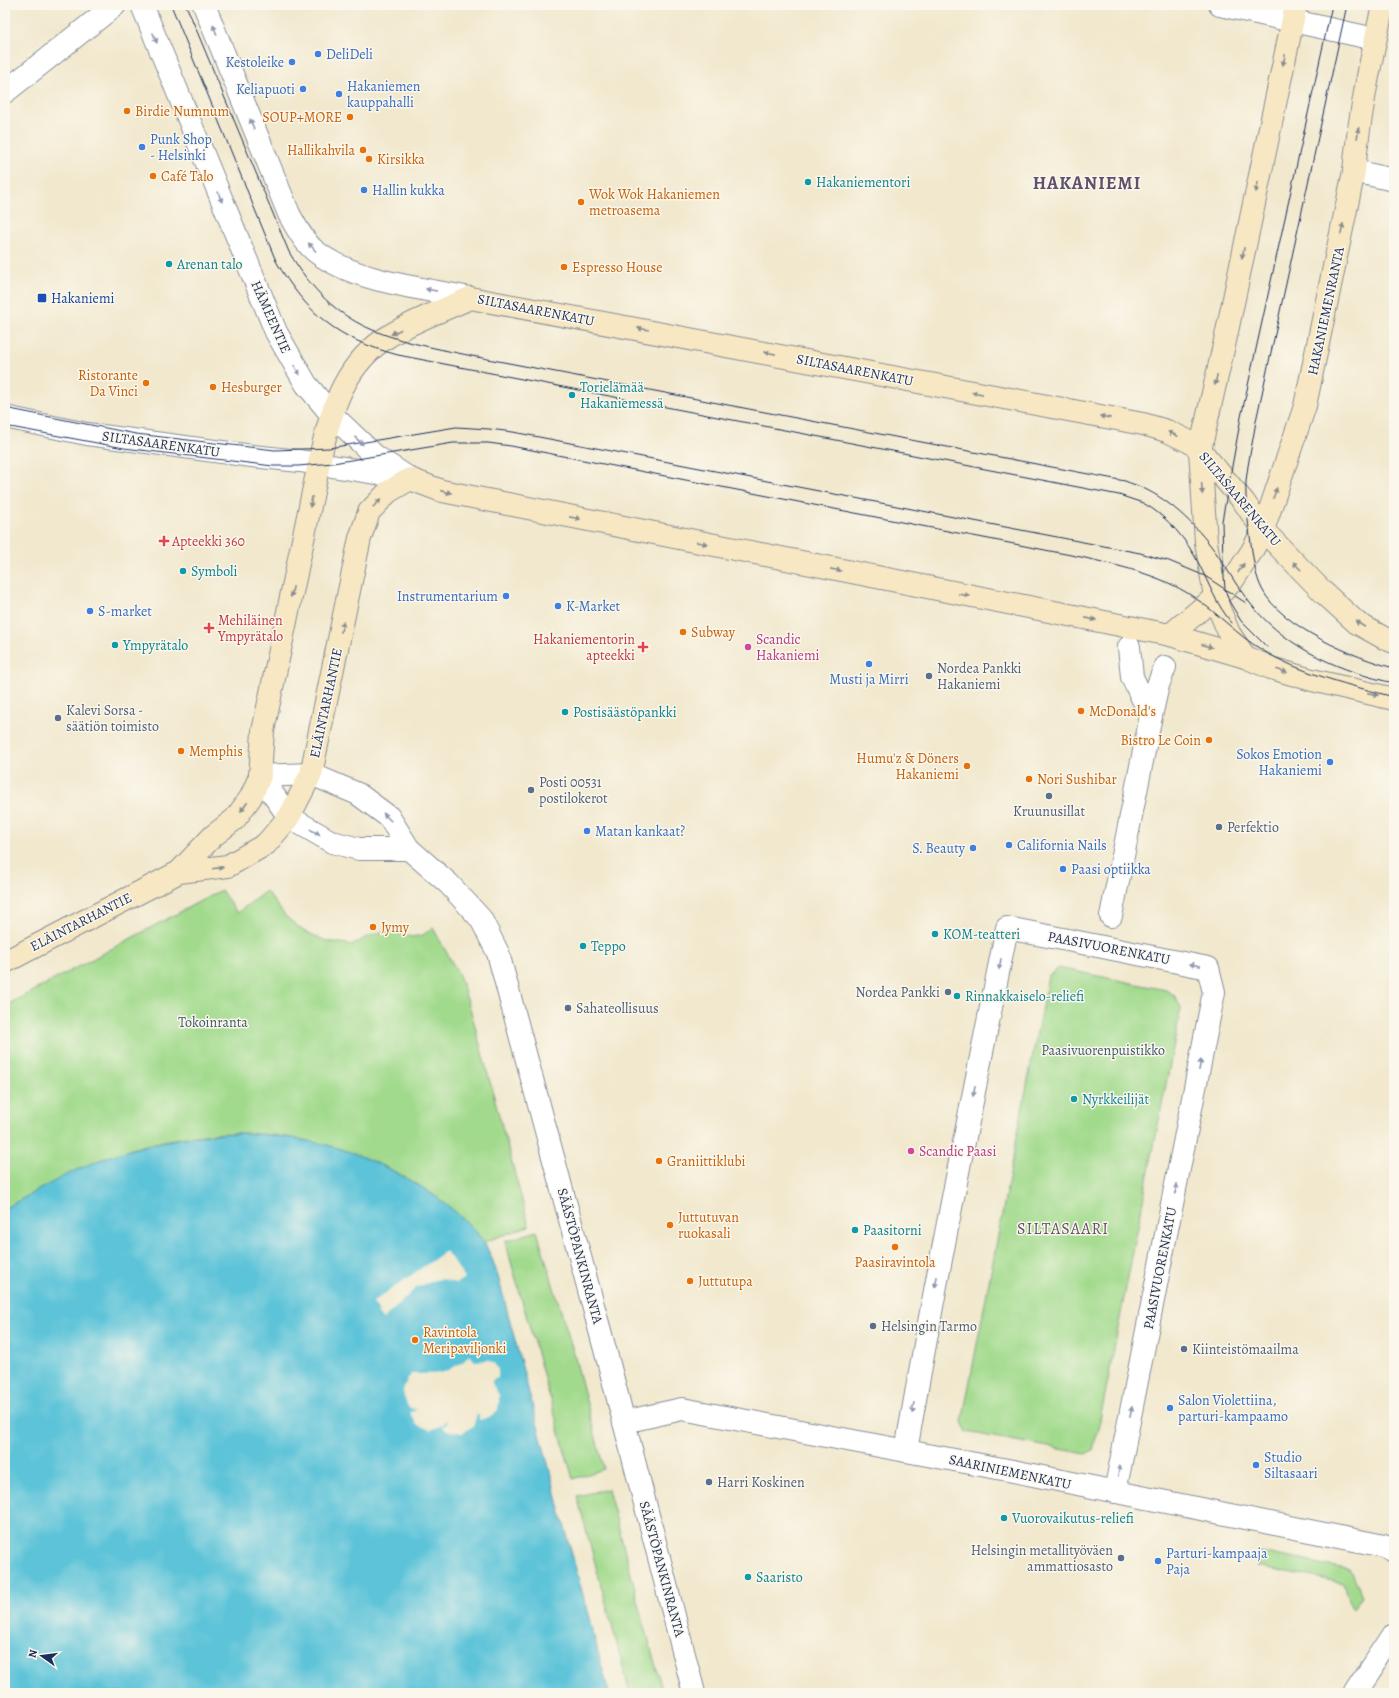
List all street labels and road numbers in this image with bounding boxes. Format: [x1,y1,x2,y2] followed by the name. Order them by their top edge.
[1303,244,1349,377] street label: HAKANIEMENRANTA
[247,278,295,356] street label: HÄMEENTIE
[476,289,597,331] street label: SILTASAARENKATU
[795,349,916,391] street label: SILTASAARENKATU
[101,426,222,462] street label: SILTASAARENKATU
[1195,447,1286,551] street label: SILTASAARENKATU
[305,646,347,760] street label: ELÄINTARHANTIE
[27,888,135,956] street label: ELÄINTARHANTIE
[1046,927,1172,969] street label: PAASIVUORENKATU
[553,1186,607,1327] street label: SÄÄSTÖPANKINRANTA
[1139,1205,1181,1331] street label: PAASIVUORENKATU
[947,1450,1073,1494] street label: SAARINIEMENKATU
[635,1499,689,1640] street label: SÄÄSTÖPANKINRANTA

